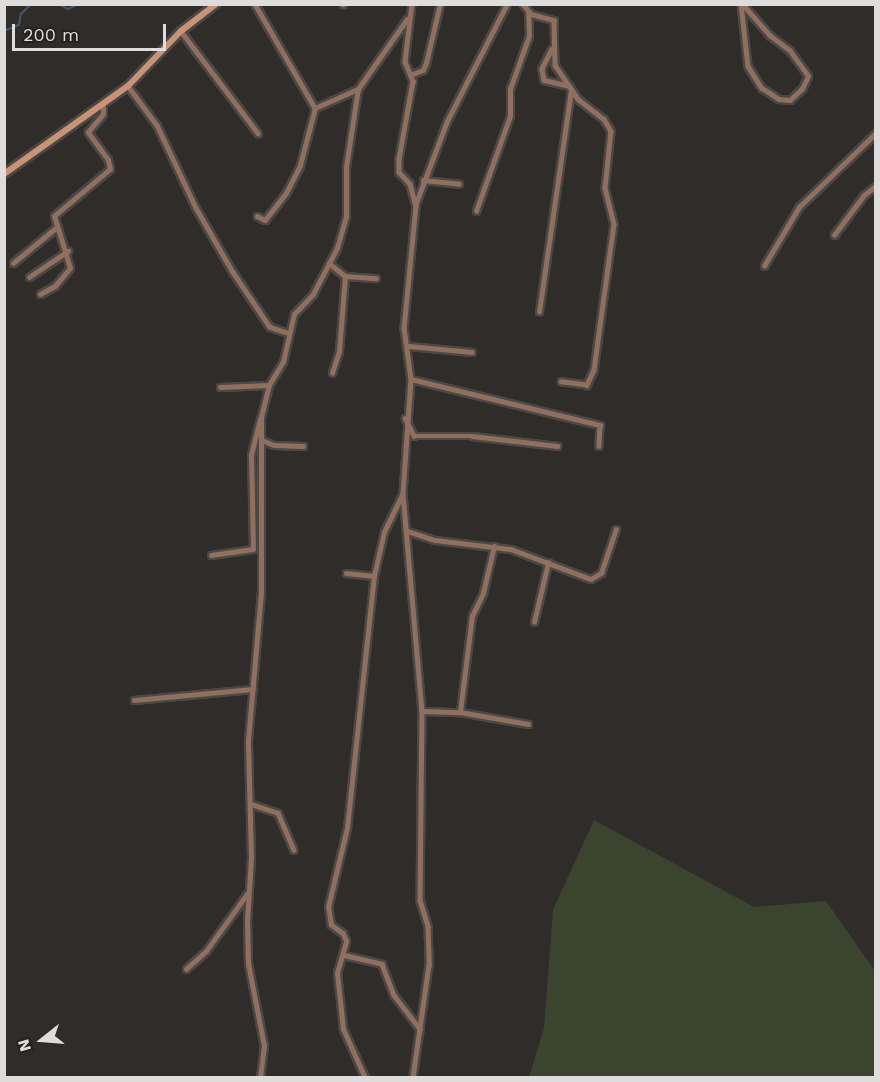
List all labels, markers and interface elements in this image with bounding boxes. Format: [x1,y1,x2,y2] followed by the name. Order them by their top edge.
[15,12,170,50] scale bar
[23,24,79,45] text: 200 m
[12,1010,72,1070] north arrow
[13,1037,35,1054] text: N

